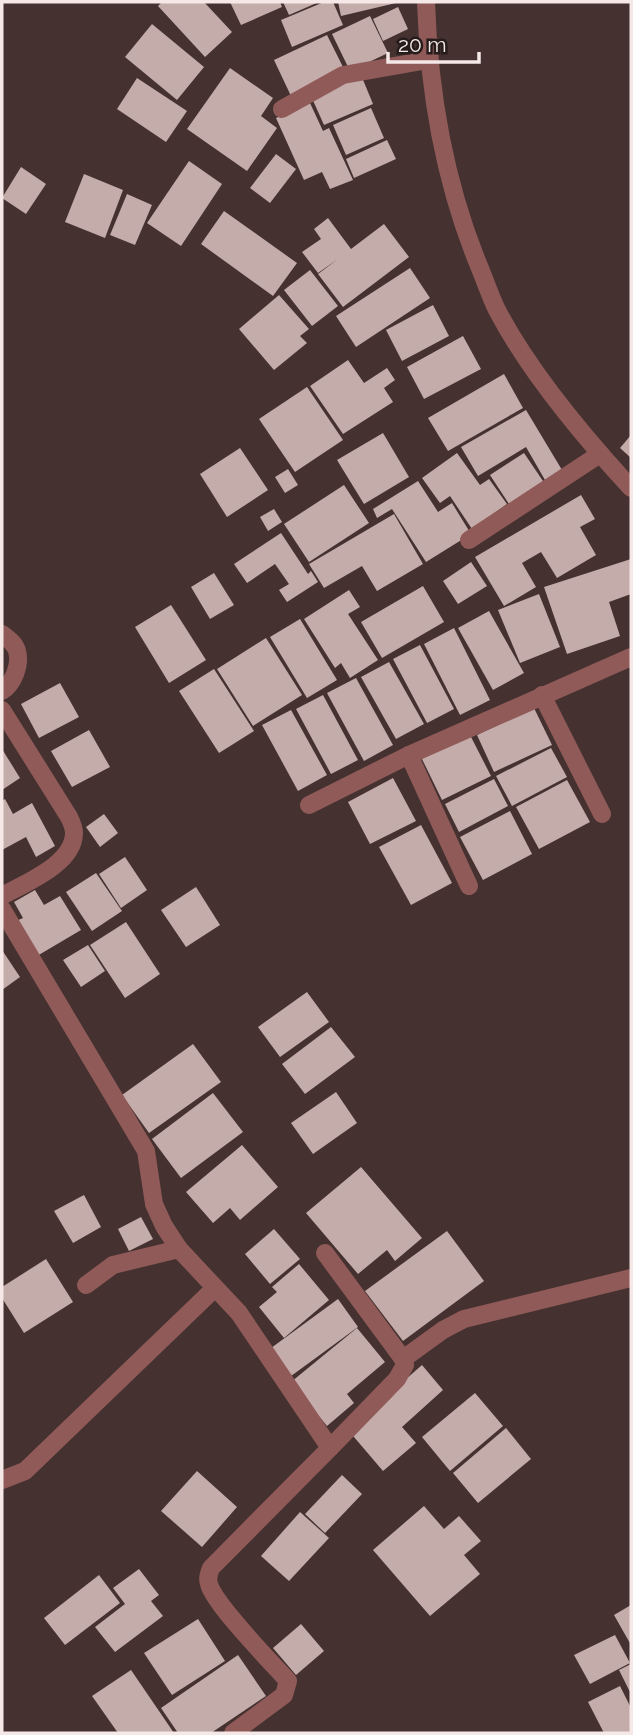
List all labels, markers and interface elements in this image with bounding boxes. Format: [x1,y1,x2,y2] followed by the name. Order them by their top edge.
[388,21,479,65] scale bar
[398,32,446,57] text: 20 m

